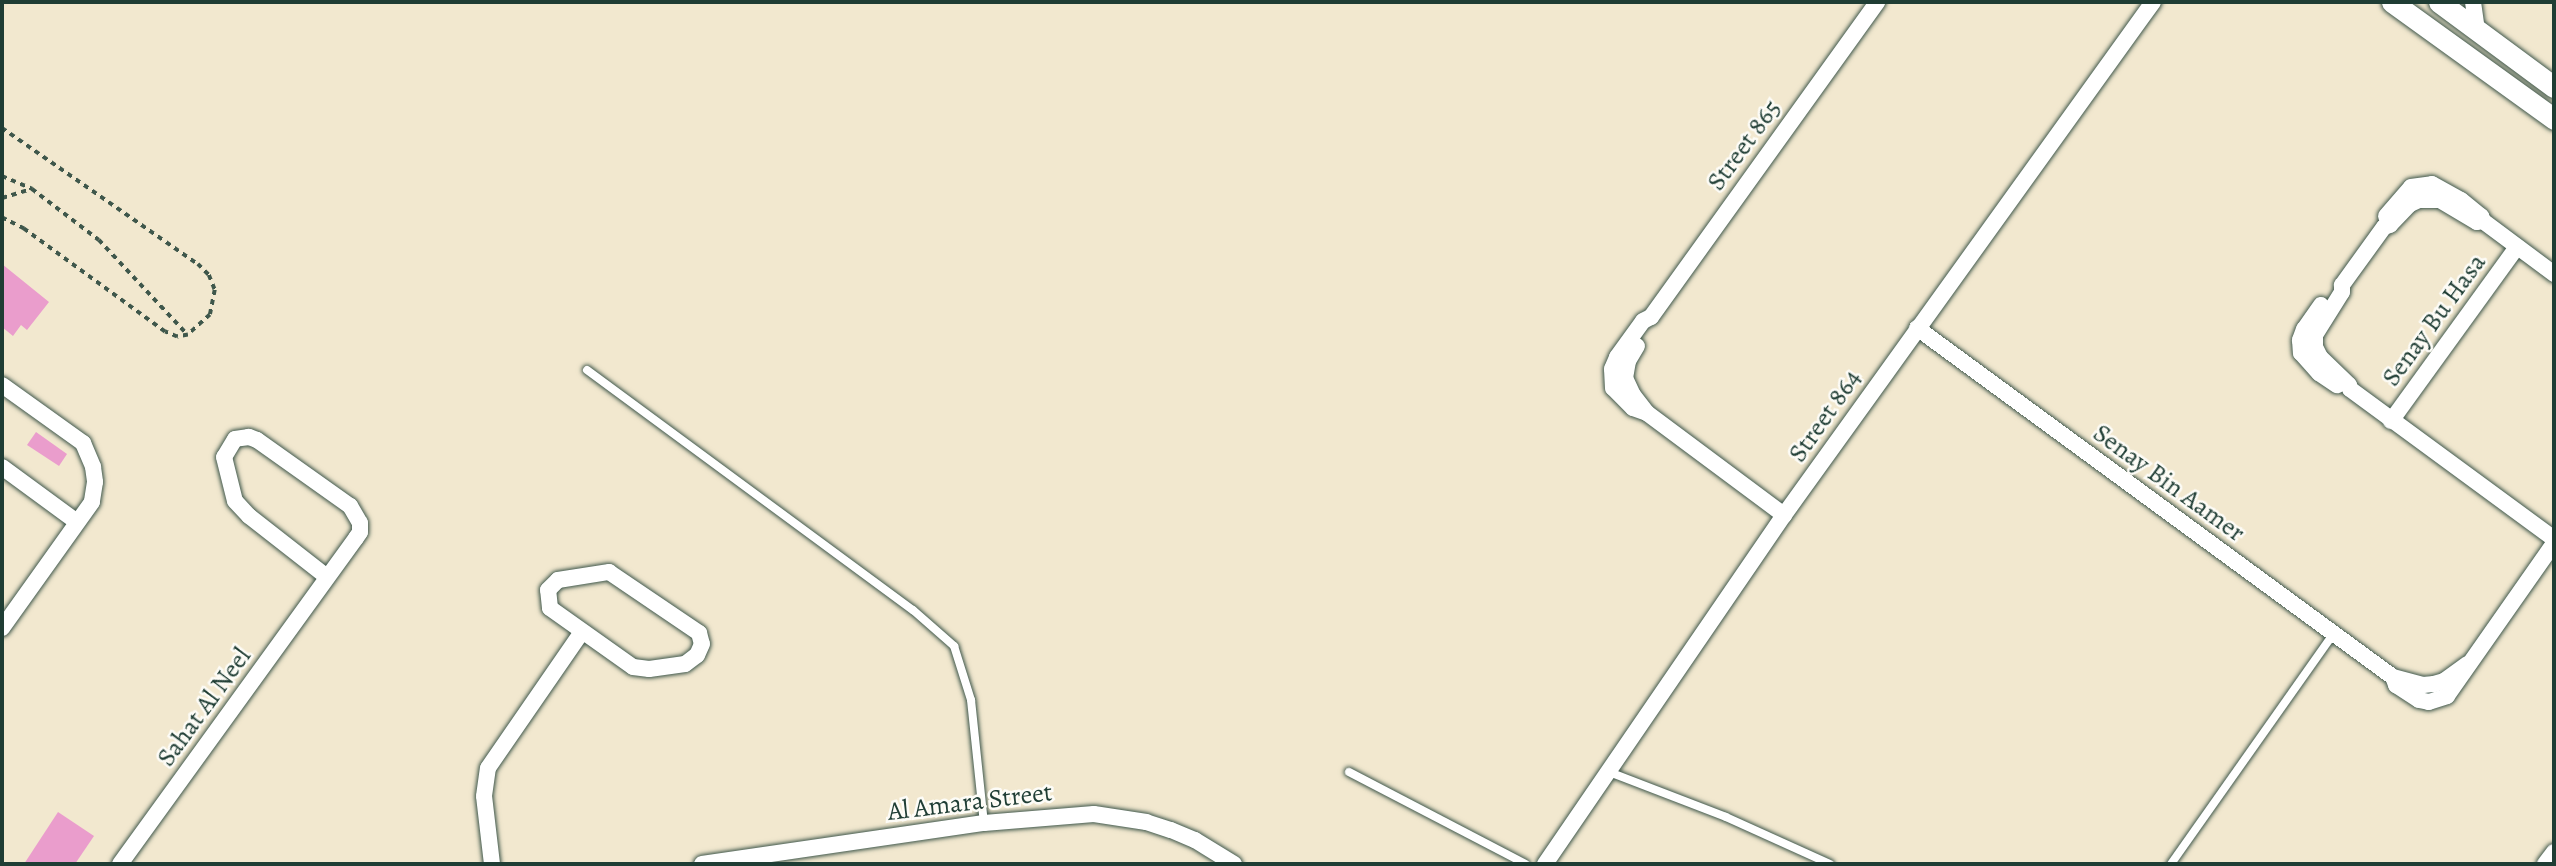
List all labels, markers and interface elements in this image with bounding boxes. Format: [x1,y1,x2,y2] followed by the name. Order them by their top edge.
[1701,93,1787,197] street label: Street 865
[2376,248,2492,392] street label: Senay Bu Hasa
[1782,364,1868,468] street label: Street 864
[2087,417,2251,549] street label: Senay Bin Aamer
[151,642,257,772] street label: Sahat Al Neel
[886,776,1054,828] street label: Al Amara Street

